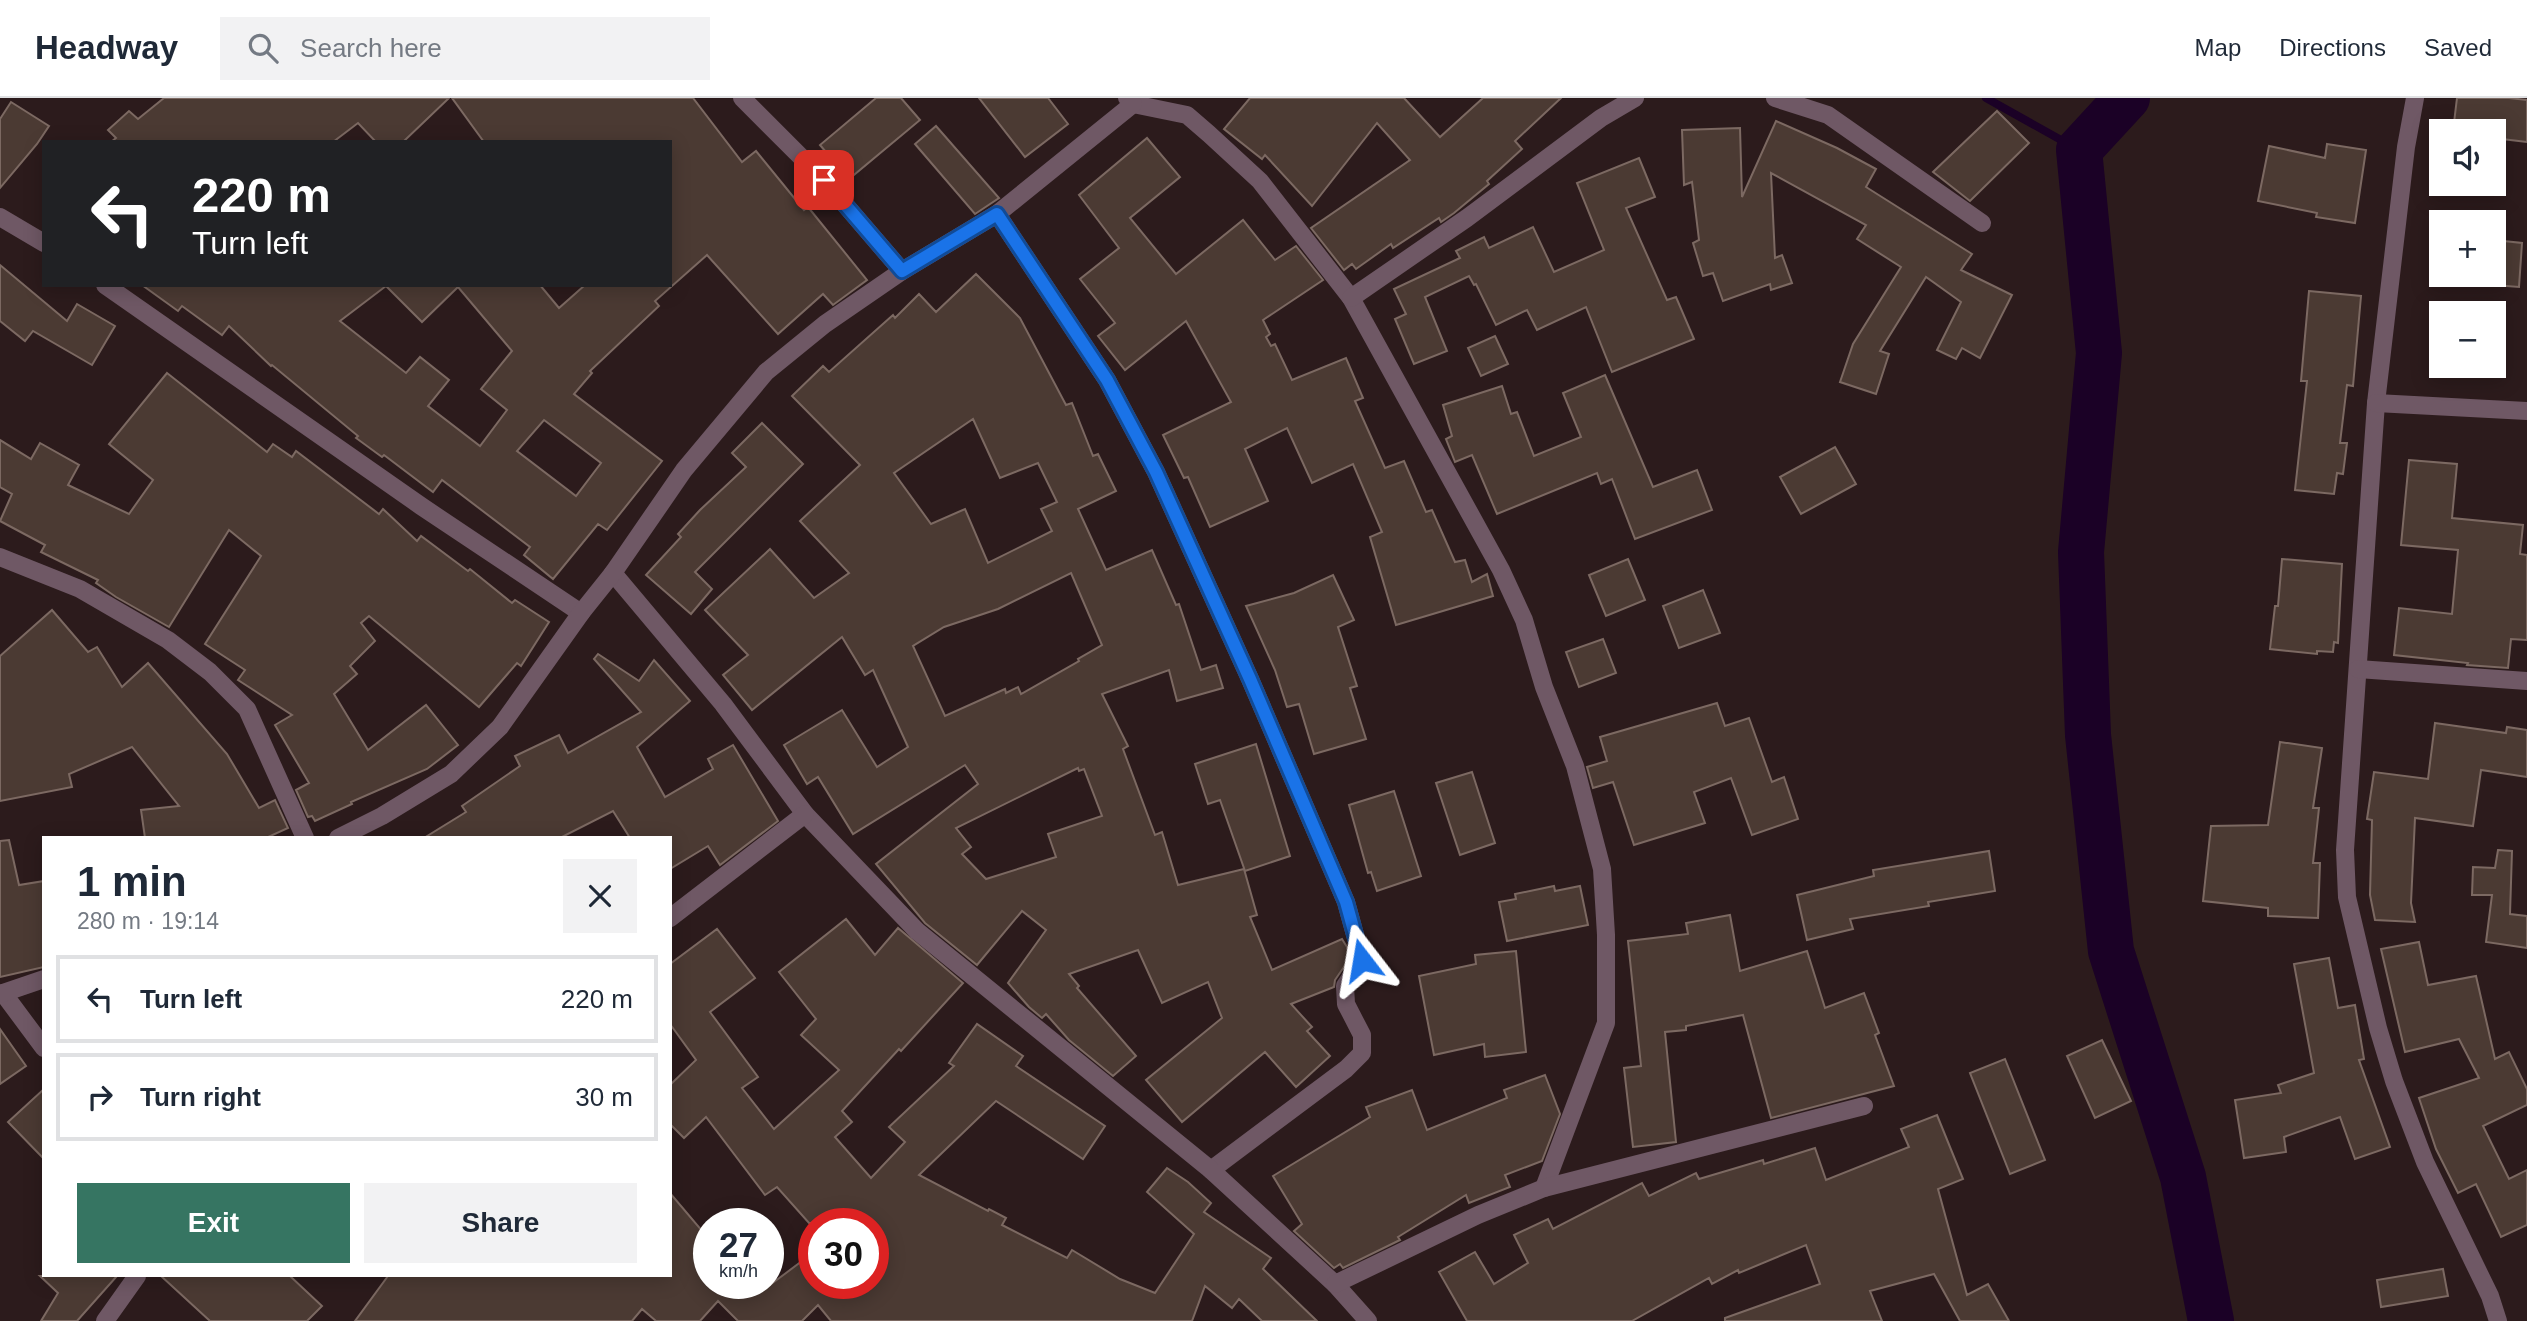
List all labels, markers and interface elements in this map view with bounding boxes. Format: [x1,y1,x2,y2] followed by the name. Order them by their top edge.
[220,17,710,80] search box
[35,29,178,66] text: Headway
[244,29,282,67] icon: search
[300,33,442,63] text: Search here
[2195,34,2241,61] text: Map
[2279,34,2386,61] text: Directions
[2424,34,2492,61] text: Saved
[2429,119,2506,378] map controls
[2429,119,2506,196] button: sound
[794,150,854,210] pin
[805,161,843,199] icon: arrive
[77,168,168,259] icon: left
[192,168,331,222] text: 220 m
[2429,210,2506,287] button: +
[192,225,308,261] text: Turn left
[2429,301,2506,378] button: −
[77,858,187,905] text: 1 min
[563,859,637,933] button: close
[77,908,219,934] text: 280 m · 19:14
[1325,923,1399,997] position arrow
[81,980,119,1018] icon: left
[140,984,242,1014] text: Turn left
[561,984,633,1014] text: 220 m
[81,1078,119,1116] icon: right
[140,1082,261,1112] text: Turn right
[575,1082,633,1112] text: 30 m
[77,1183,350,1263] button: Exit
[364,1183,637,1263] button: Share
[798,1208,889,1299] speed limit sign: 30
[719,1225,758,1264] text: 27
[719,1261,758,1281] text: km/h

